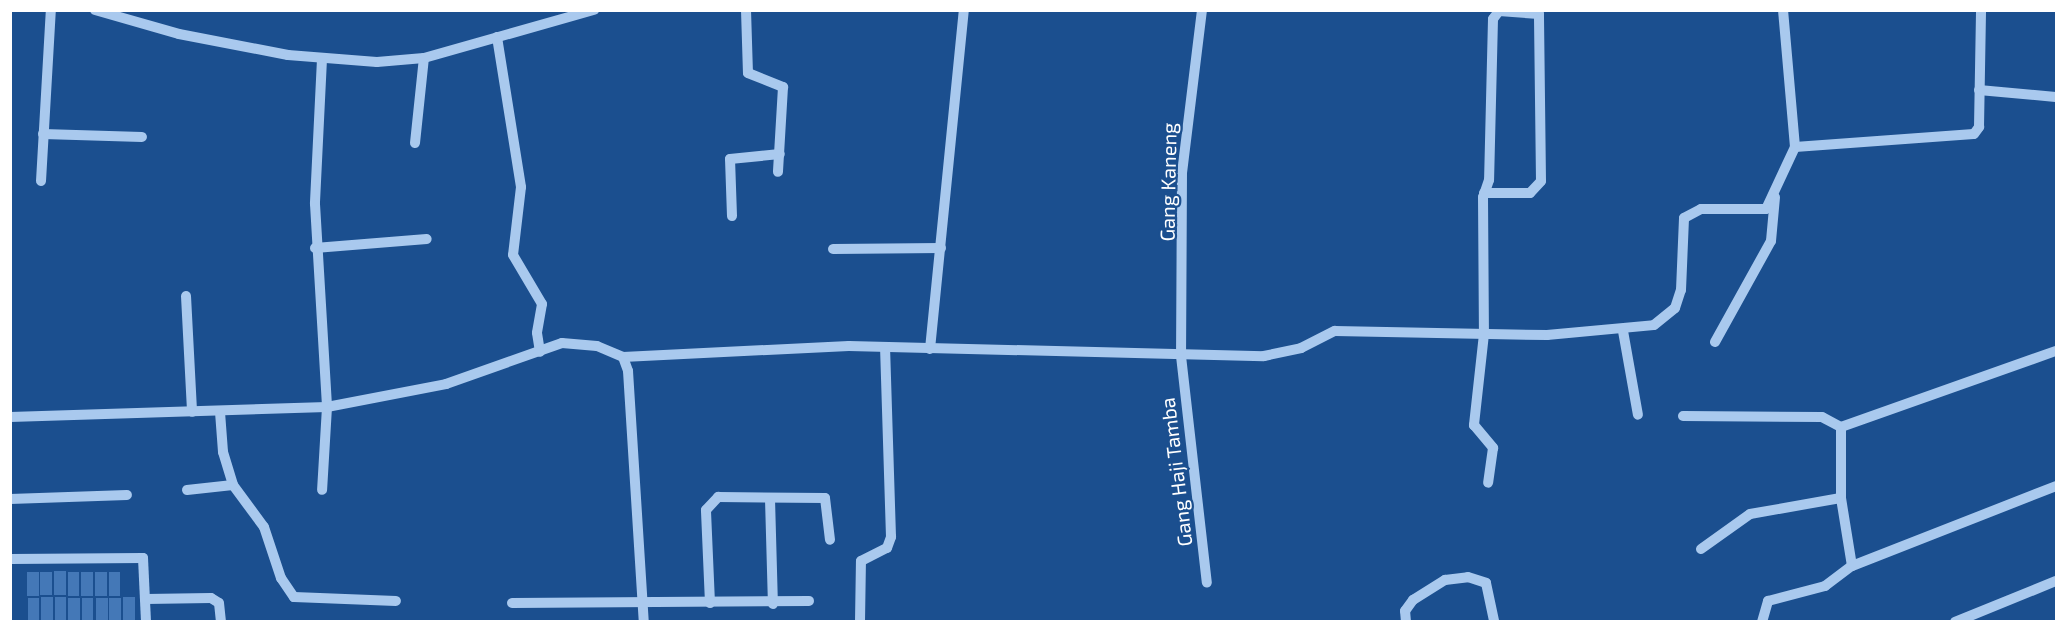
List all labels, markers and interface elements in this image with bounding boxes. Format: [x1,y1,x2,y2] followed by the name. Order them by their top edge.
[1155,122,1181,242] street label: Gang Kaneng
[1155,396,1197,548] street label: Gang Haji Tamba

